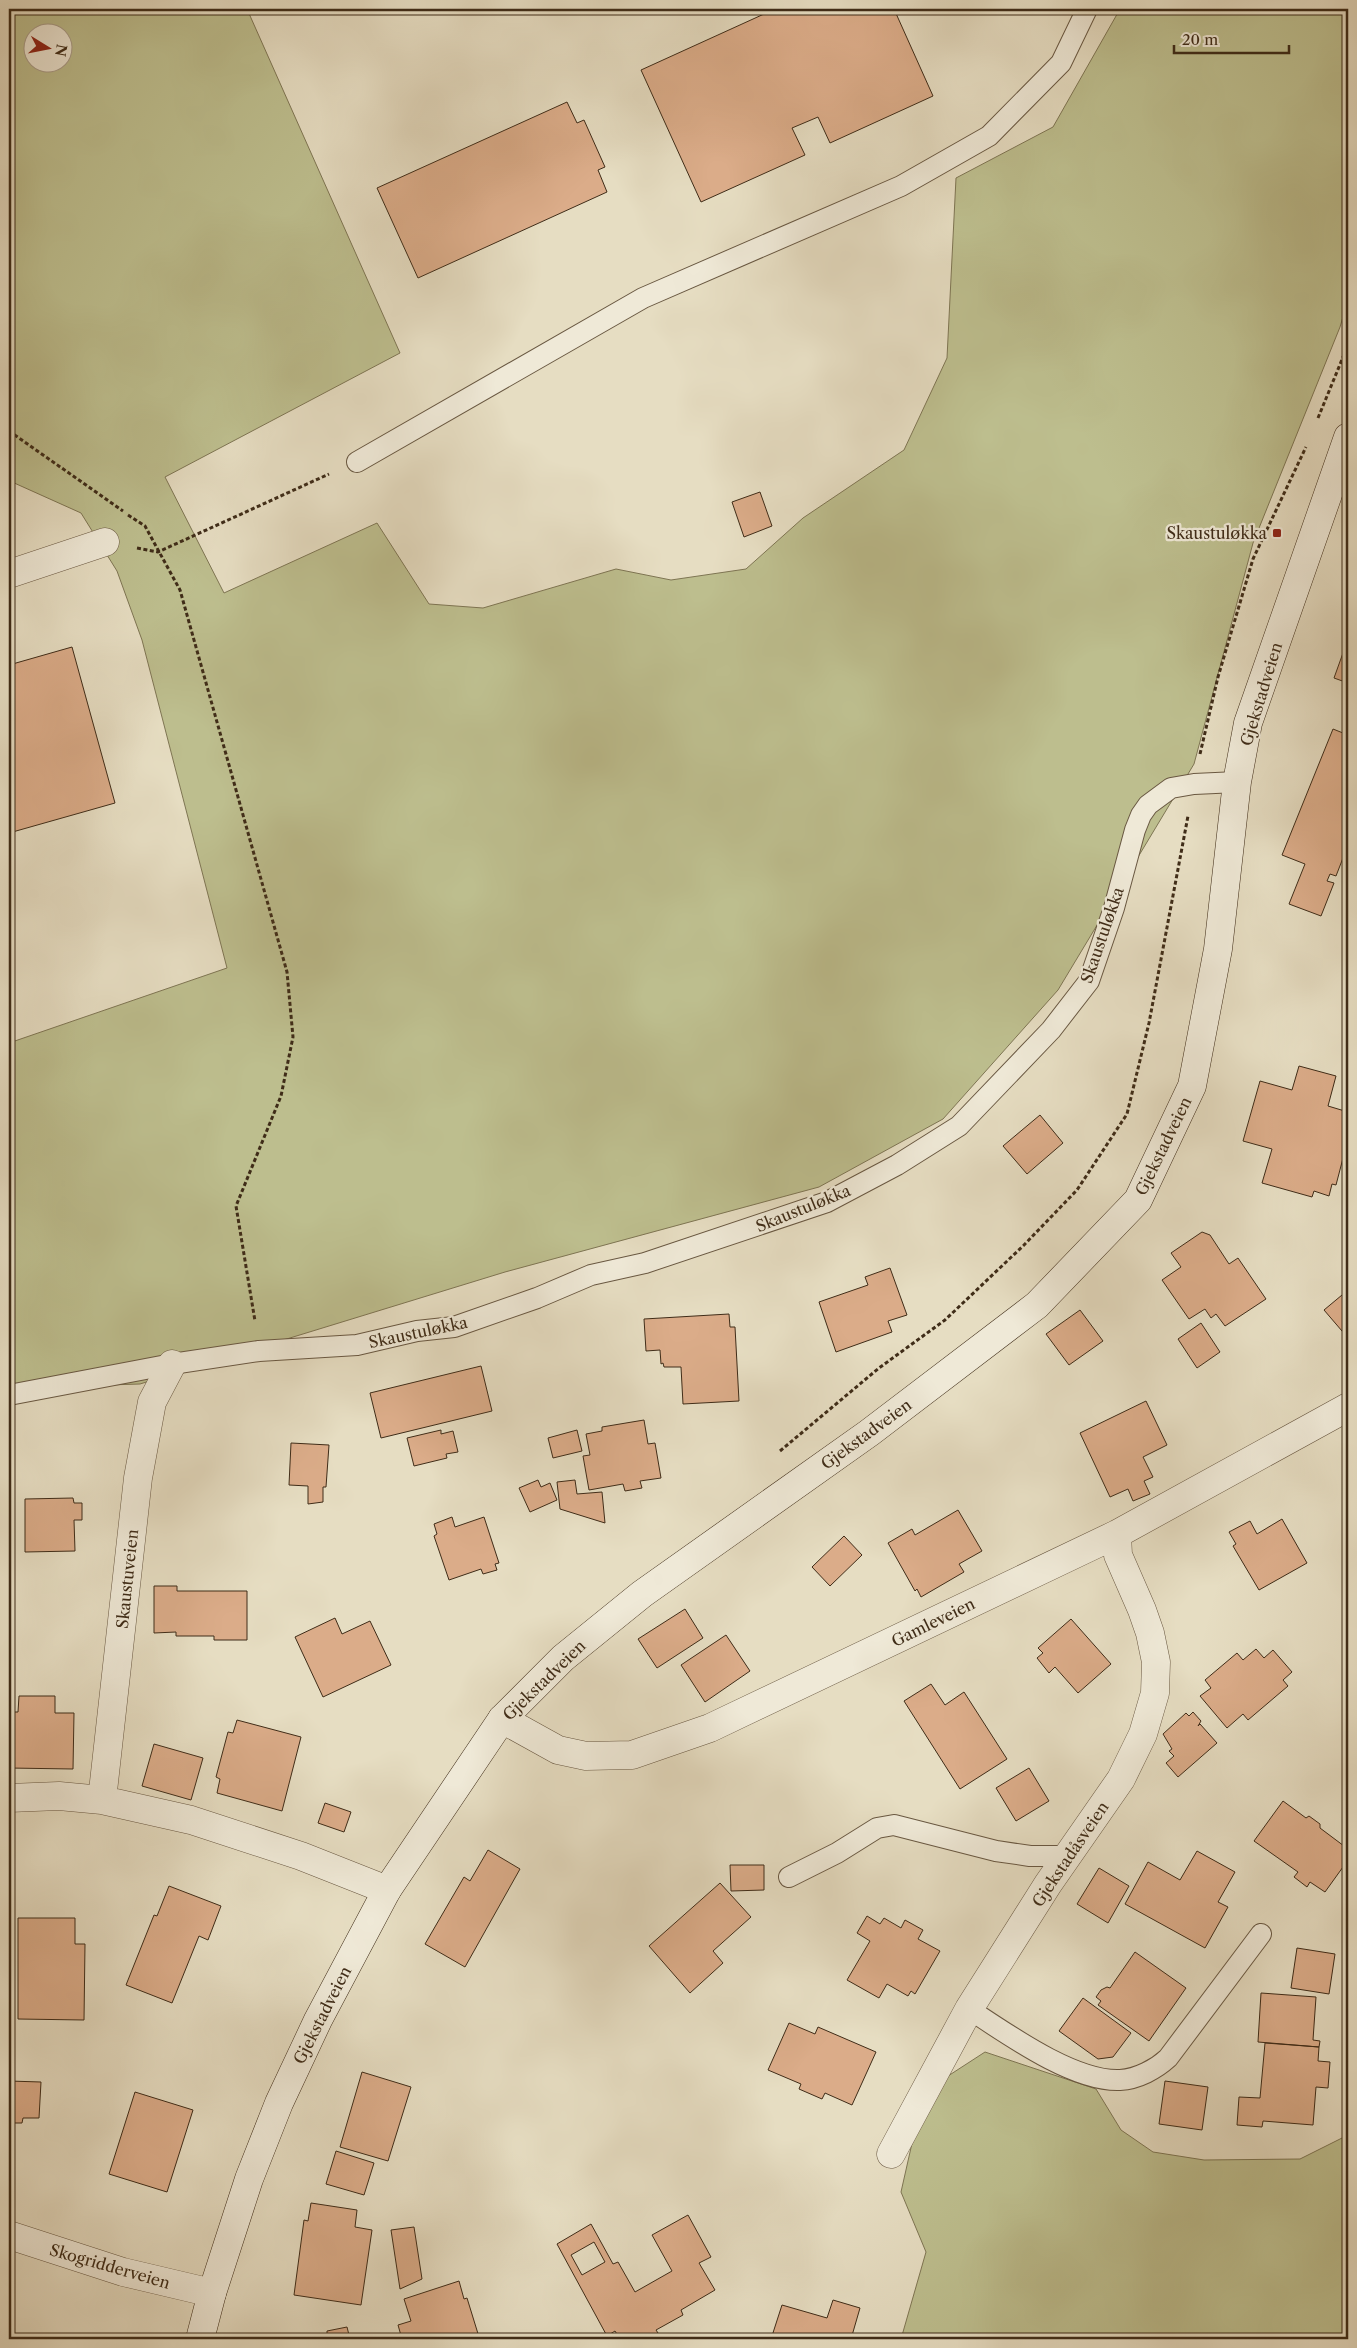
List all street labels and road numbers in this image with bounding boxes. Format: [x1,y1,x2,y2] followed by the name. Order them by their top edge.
[1236,640,1286,748] street label: Gjekstadveien
[1076,884,1128,986] street label: Skaustuløkka
[1131,1093,1195,1199] street label: Gjekstadveien
[753,1180,854,1236] street label: Skaustuløkka
[367,1312,470,1352] street label: Skaustuløkka
[817,1394,915,1474] street label: Gjekstadveien
[112,1528,142,1630] street label: Skaustuveien
[888,1593,978,1651] street label: Gamleveien
[498,1636,590,1724] street label: Gjekstadveien
[1027,1798,1113,1910] street label: Gjekstadåsveien
[289,1963,355,2067] street label: Gjekstadveien
[48,2239,172,2293] street label: Skogridderveien

